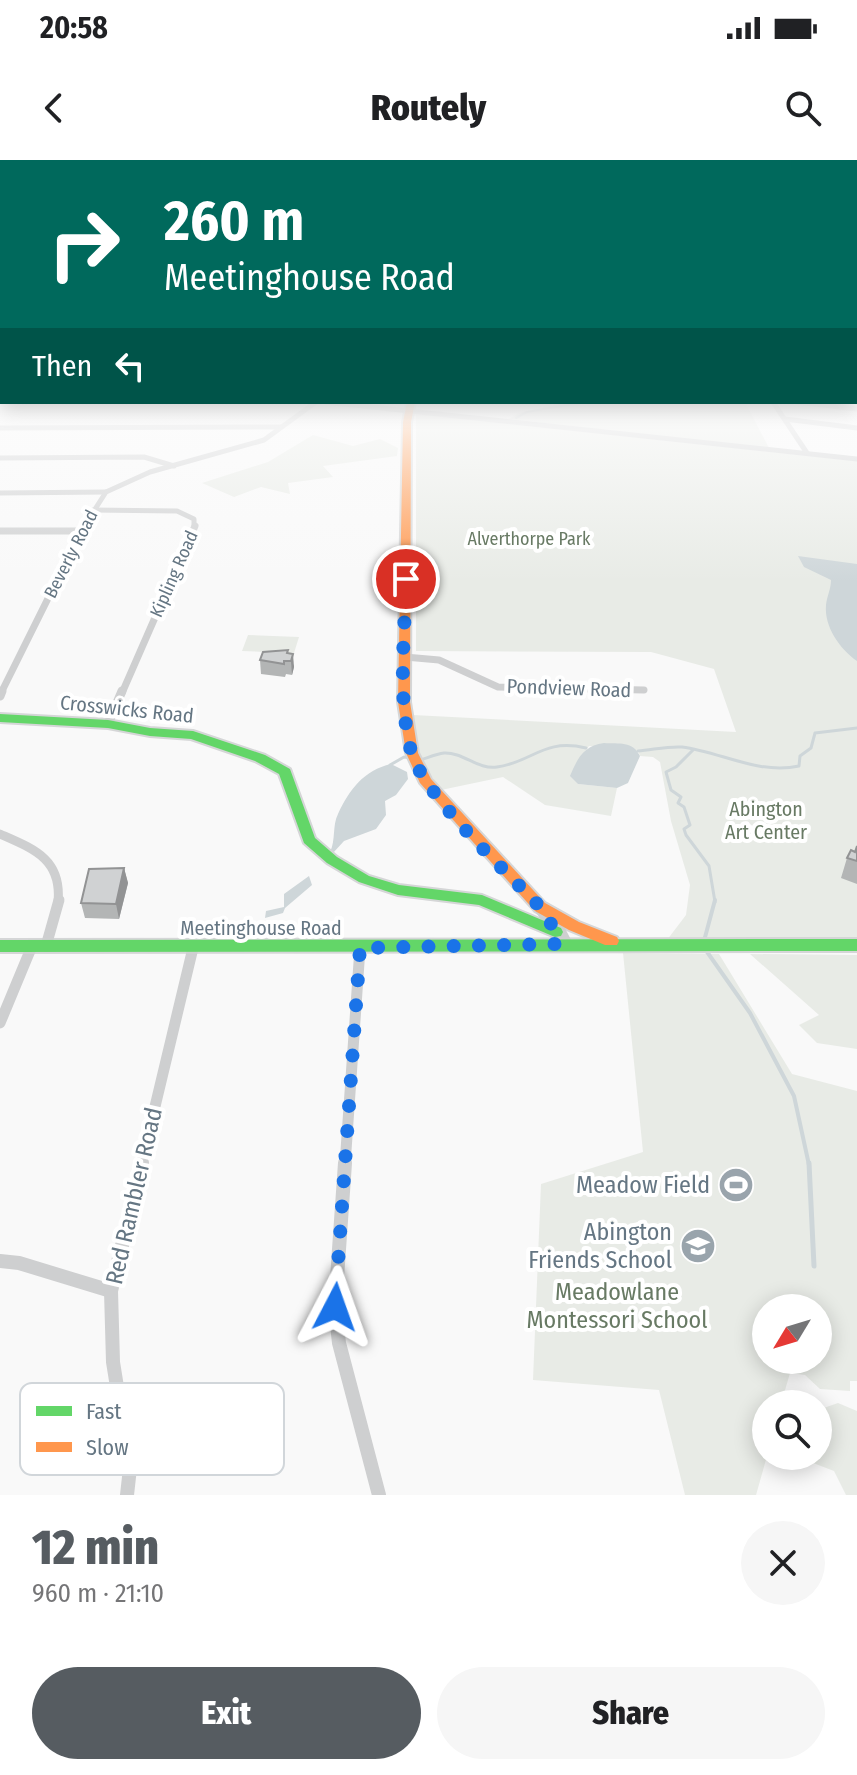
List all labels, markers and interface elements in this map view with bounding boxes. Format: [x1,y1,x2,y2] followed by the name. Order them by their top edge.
[40,10,108,46] text: 20:58
[32,86,76,130] icon: back
[371,86,486,130] text: Routely
[781,86,825,130] icon: search
[164,188,304,255] text: 260 m
[32,192,136,296] icon: right
[164,256,455,300] text: Meetinghouse Road
[108,344,152,388] icon: left
[32,348,92,384] text: Then
[39,506,103,602] street label: Beverly Road
[145,527,203,621] street label: Kipling Road
[468,528,591,550] park label: Alverthorpe Park
[372,545,440,613] pin
[384,557,428,601] icon: arrive
[506,674,632,702] street label: Pondview Road
[59,690,195,728] street label: Crosswicks Road
[725,797,807,844] park label: Abington Art Center
[180,916,342,940] street label: Meetinghouse Road
[100,1105,168,1287] street label: Red Rambler Road
[717,1166,755,1204] sports icon: Meadow Field
[576,1171,710,1199] place label: Meadow Field
[528,1218,672,1274] place label: Abington Friends School
[679,1227,717,1265] school or university icon: Abington Friends School
[293,1265,377,1349] position arrow
[526,1278,708,1334] park label: Meadowlane Montessori School
[752,1294,832,1374] north arrow
[752,1294,832,1470] map controls
[20,1383,284,1475] legend
[752,1390,832,1470] button: search
[86,1398,122,1425] text: Fast
[86,1434,129,1461] text: Slow
[32,1519,159,1577] text: 12 min
[741,1521,825,1605] button: close
[32,1578,164,1609] text: 960 m · 21:10
[32,1667,421,1759] button: Exit
[437,1667,825,1759] button: Share

